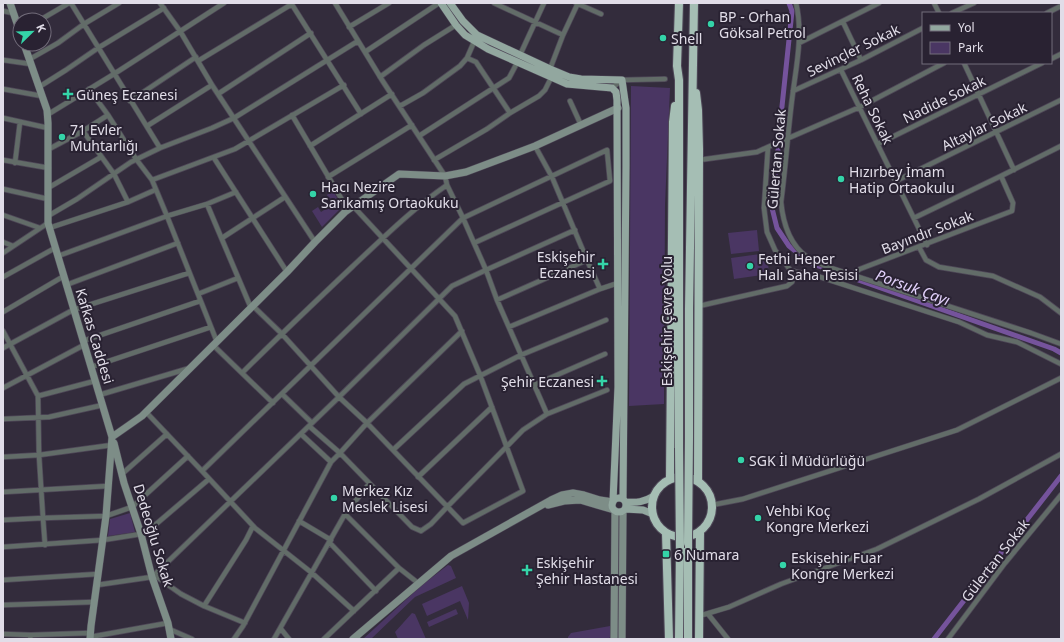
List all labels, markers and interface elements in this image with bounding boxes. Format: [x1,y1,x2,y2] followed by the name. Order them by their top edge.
[719,7,806,42] place label: BP - Orhan Göksal Petrol
[12,12,52,52] north arrow
[922,12,1052,64] legend
[706,19,716,29] marker: BP - Orhan Göksal Petrol
[803,19,903,81] street label: Sevinçler Sokak
[958,19,975,36] text: Yol
[33,22,50,35] text: K
[671,29,702,48] place label: Shell
[658,33,668,43] marker: Shell
[958,39,984,56] text: Park
[848,71,898,148] street label: Reha Sokak
[899,71,989,127] street label: Nadide Sokak
[76,85,178,104] place label: Güneş Eczanesi
[63,89,73,99] marker: Güneş Eczanesi
[938,97,1030,155] street label: Altaylar Sokak
[762,108,790,210] street label: Gülertan Sokak
[70,120,138,155] place label: 71 Evler Muhtarlığı
[57,132,67,142] marker: 71 Evler Muhtarlığı
[849,162,955,197] place label: Hızırbey İmam Hatip Ortaokulu
[836,174,846,184] marker: Hızırbey İmam Hatip Ortaokulu
[321,177,459,212] place label: Hacı Nezire Sarıkamış Ortaokuku
[308,189,318,199] marker: Hacı Nezire Sarıkamış Ortaokuku
[878,206,976,258] street label: Bayındır Sokak
[537,247,595,282] place label: Eskişehir Eczanesi
[758,249,858,284] place label: Fethi Heper Halı Saha Tesisi
[657,256,676,386] street label: Eskişehir Çevre Yolu
[598,259,608,269] marker: Eskişehir Eczanesi
[745,261,755,271] marker: Fethi Heper Halı Saha Tesisi
[873,264,953,310] water label: Porsuk Çayı
[71,286,119,386] street label: Kafkas Caddesi
[501,372,594,391] place label: Şehir Eczanesi
[597,376,607,386] marker: Şehir Eczanesi
[749,451,865,470] place label: SGK İl Müdürlüğü
[736,455,746,465] marker: SGK İl Müdürlüğü
[129,481,179,589] street label: Dedeoğlu Sokak
[342,481,428,516] place label: Merkez Kız Meslek Lisesi
[329,493,339,503] marker: Merkez Kız Meslek Lisesi
[766,501,869,536] place label: Vehbi Koç Kongre Merkezi
[753,513,763,523] marker: Vehbi Koç Kongre Merkezi
[957,514,1034,605] street label: Gülertan Sokak
[674,545,739,564] place label: 6 Numara
[791,548,894,583] place label: Eskişehir Fuar Kongre Merkezi
[661,549,671,559] marker: 6 Numara
[536,553,638,588] place label: Eskişehir Şehir Hastanesi
[778,560,788,570] marker: Eskişehir Fuar Kongre Merkezi
[521,564,533,576] marker: Eskişehir Şehir Hastanesi

